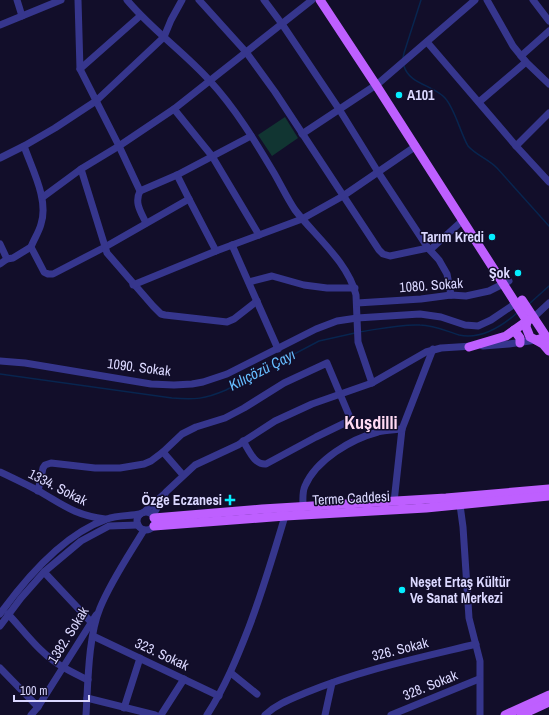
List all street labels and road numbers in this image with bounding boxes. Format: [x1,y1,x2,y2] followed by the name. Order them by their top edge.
[399,274,464,296] street label: 1080. Sokak
[106,354,172,380] street label: 1090. Sokak
[25,464,91,510] street label: 1334. Sokak
[312,487,390,509] street label: Terme Caddesi
[43,603,93,667] street label: 1382. Sokak
[370,633,430,665] street label: 326. Sokak
[132,634,192,674] street label: 323. Sokak
[400,666,460,704] street label: 328. Sokak

